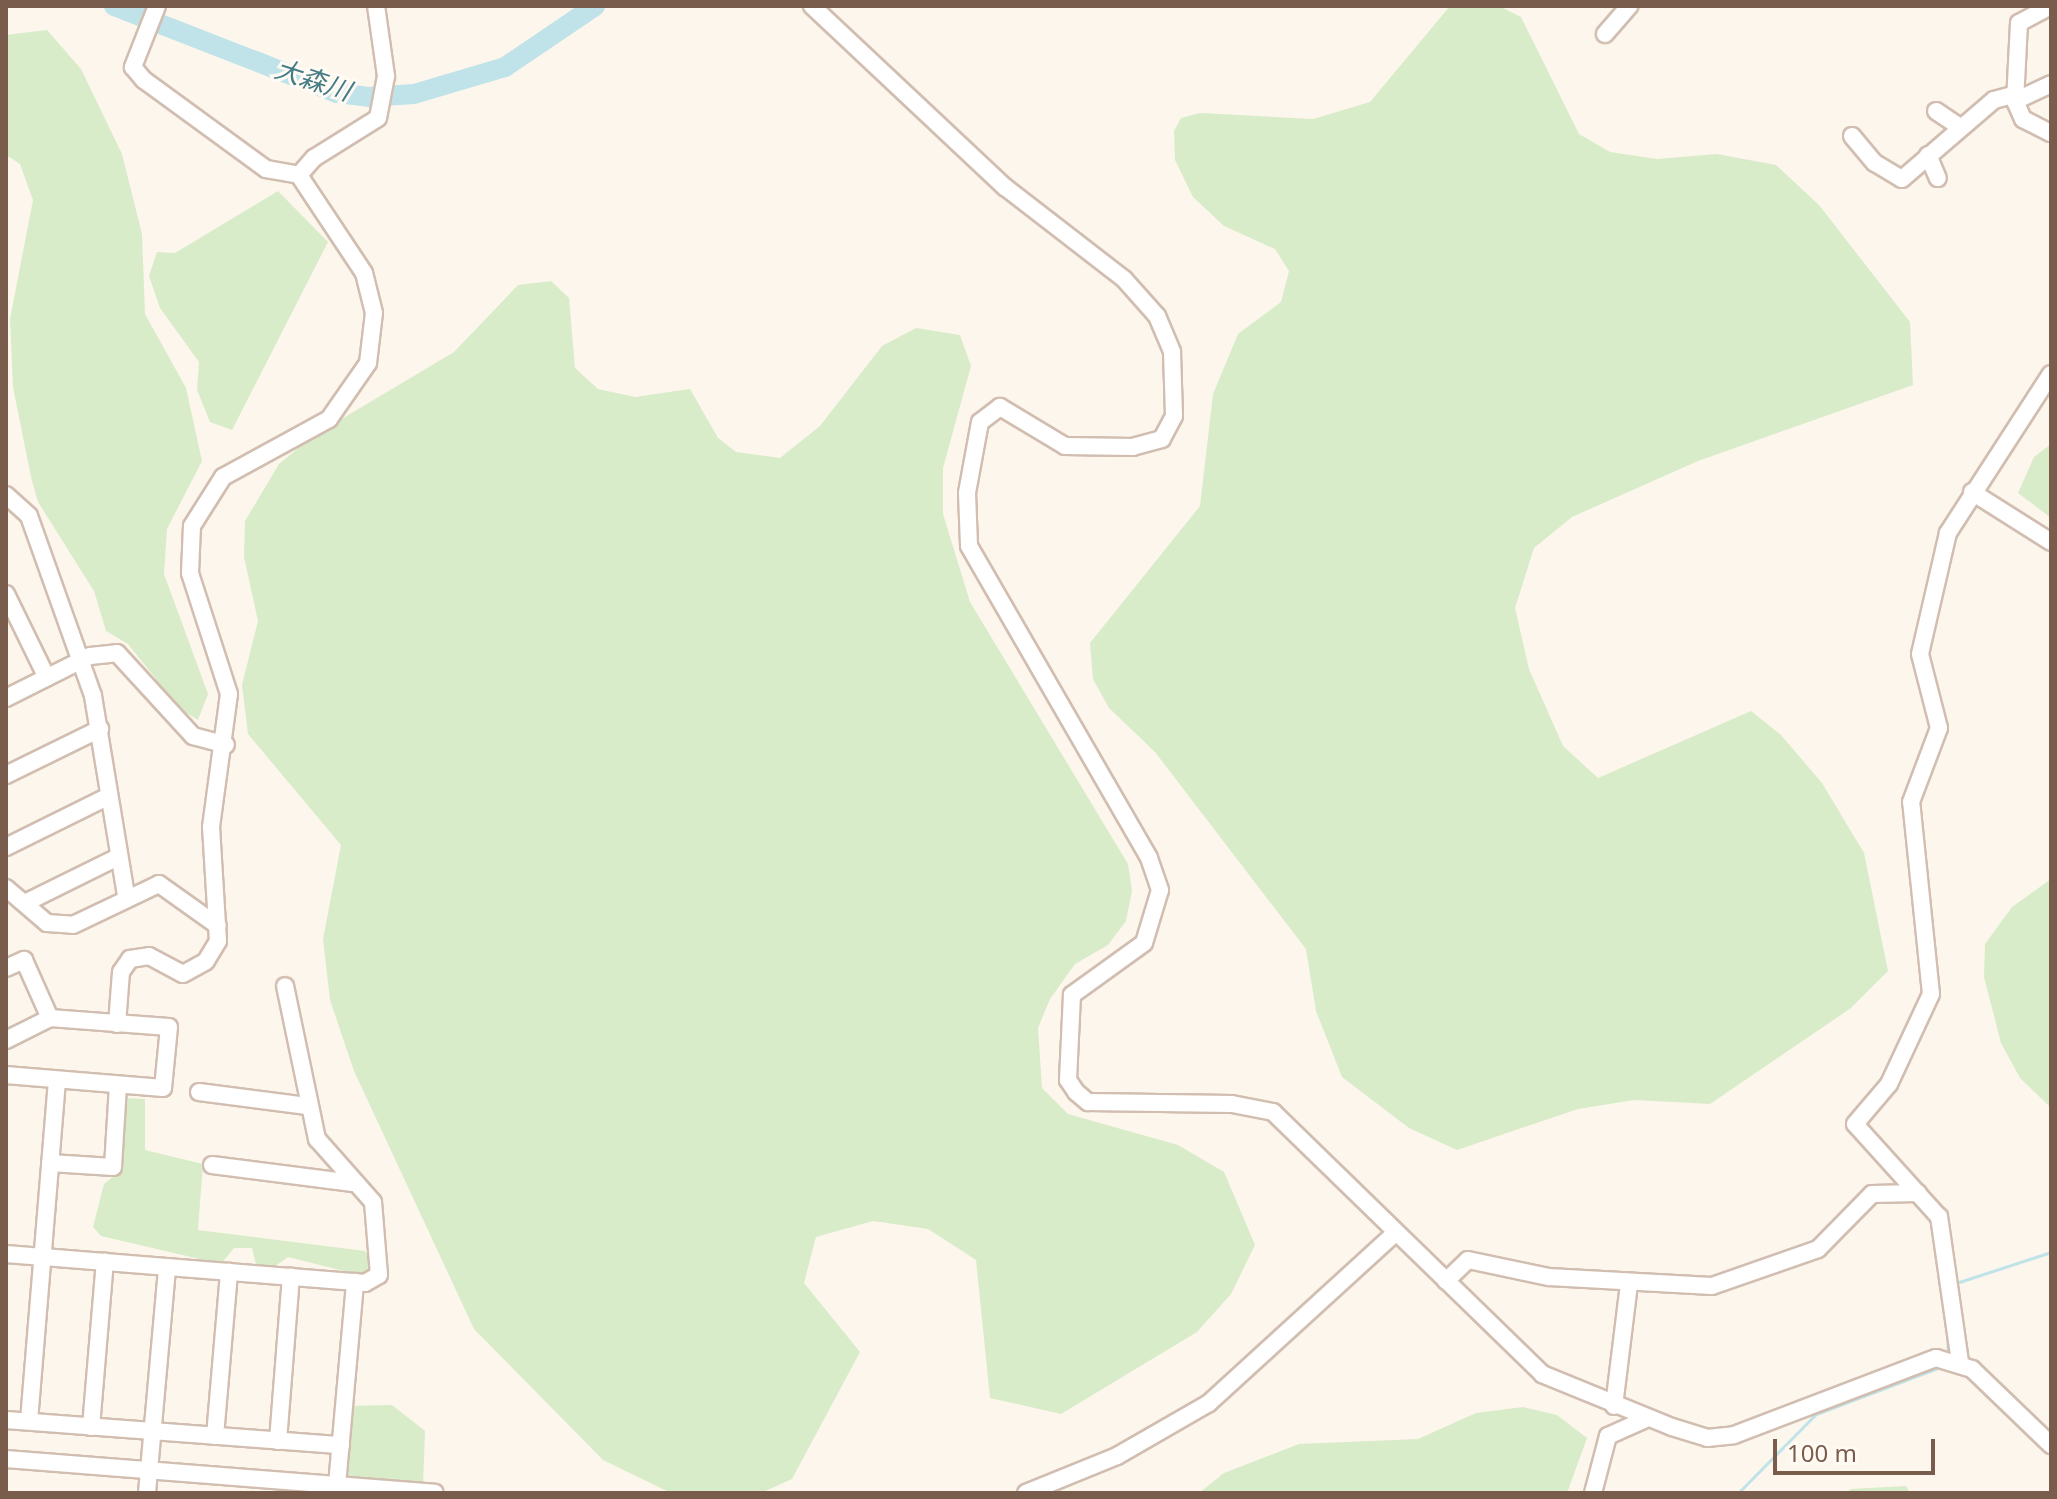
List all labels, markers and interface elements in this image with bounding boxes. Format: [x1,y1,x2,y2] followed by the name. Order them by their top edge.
[271,53,355,107] water label: 大森川
[1777,1423,1939,1473] scale bar
[1787,1436,1857,1469] text: 100 m

